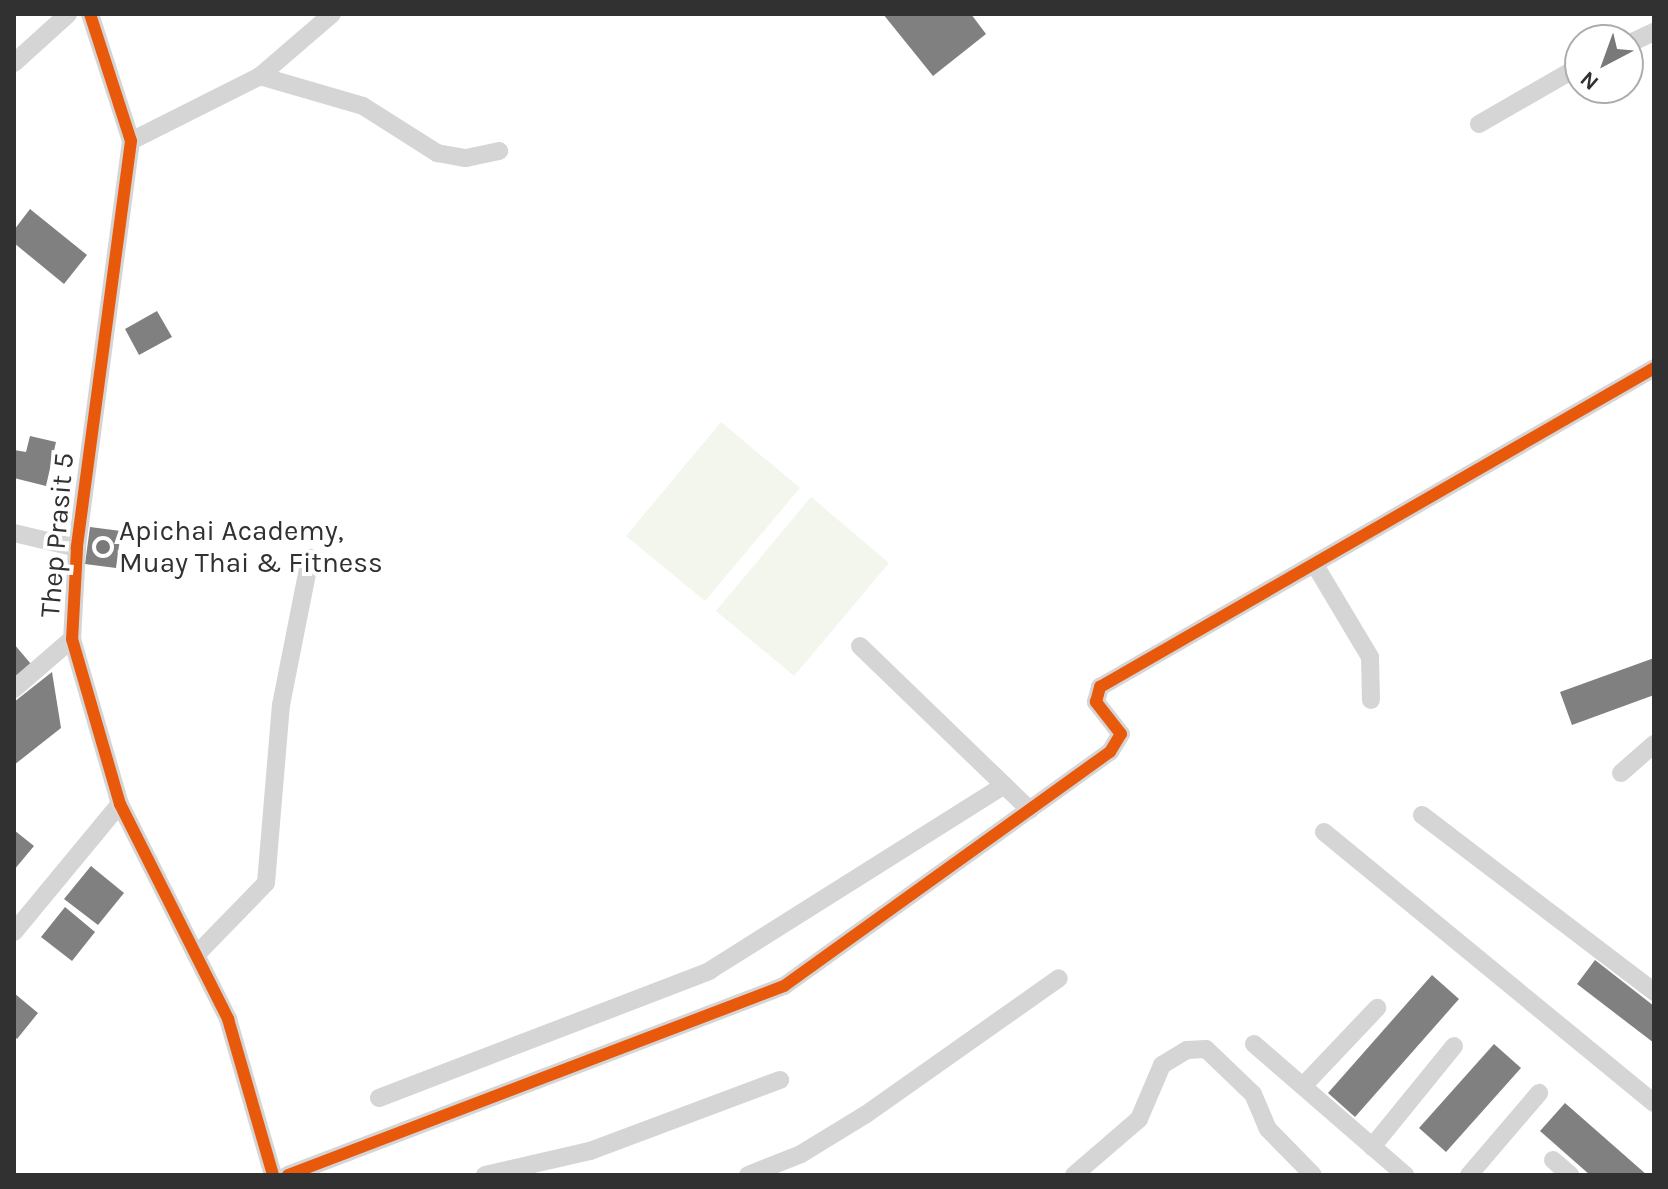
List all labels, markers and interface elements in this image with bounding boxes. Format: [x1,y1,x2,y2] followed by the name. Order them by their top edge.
[1564,24,1644,104] north arrow
[1575,66,1604,96] text: N
[33,451,81,619] street label: Thep Prasit 5
[119,514,383,580] place label: Apichai Academy, Muay Thai & Fitness
[94,538,112,556] marker: Apichai Academy, Muay Thai & Fitness

